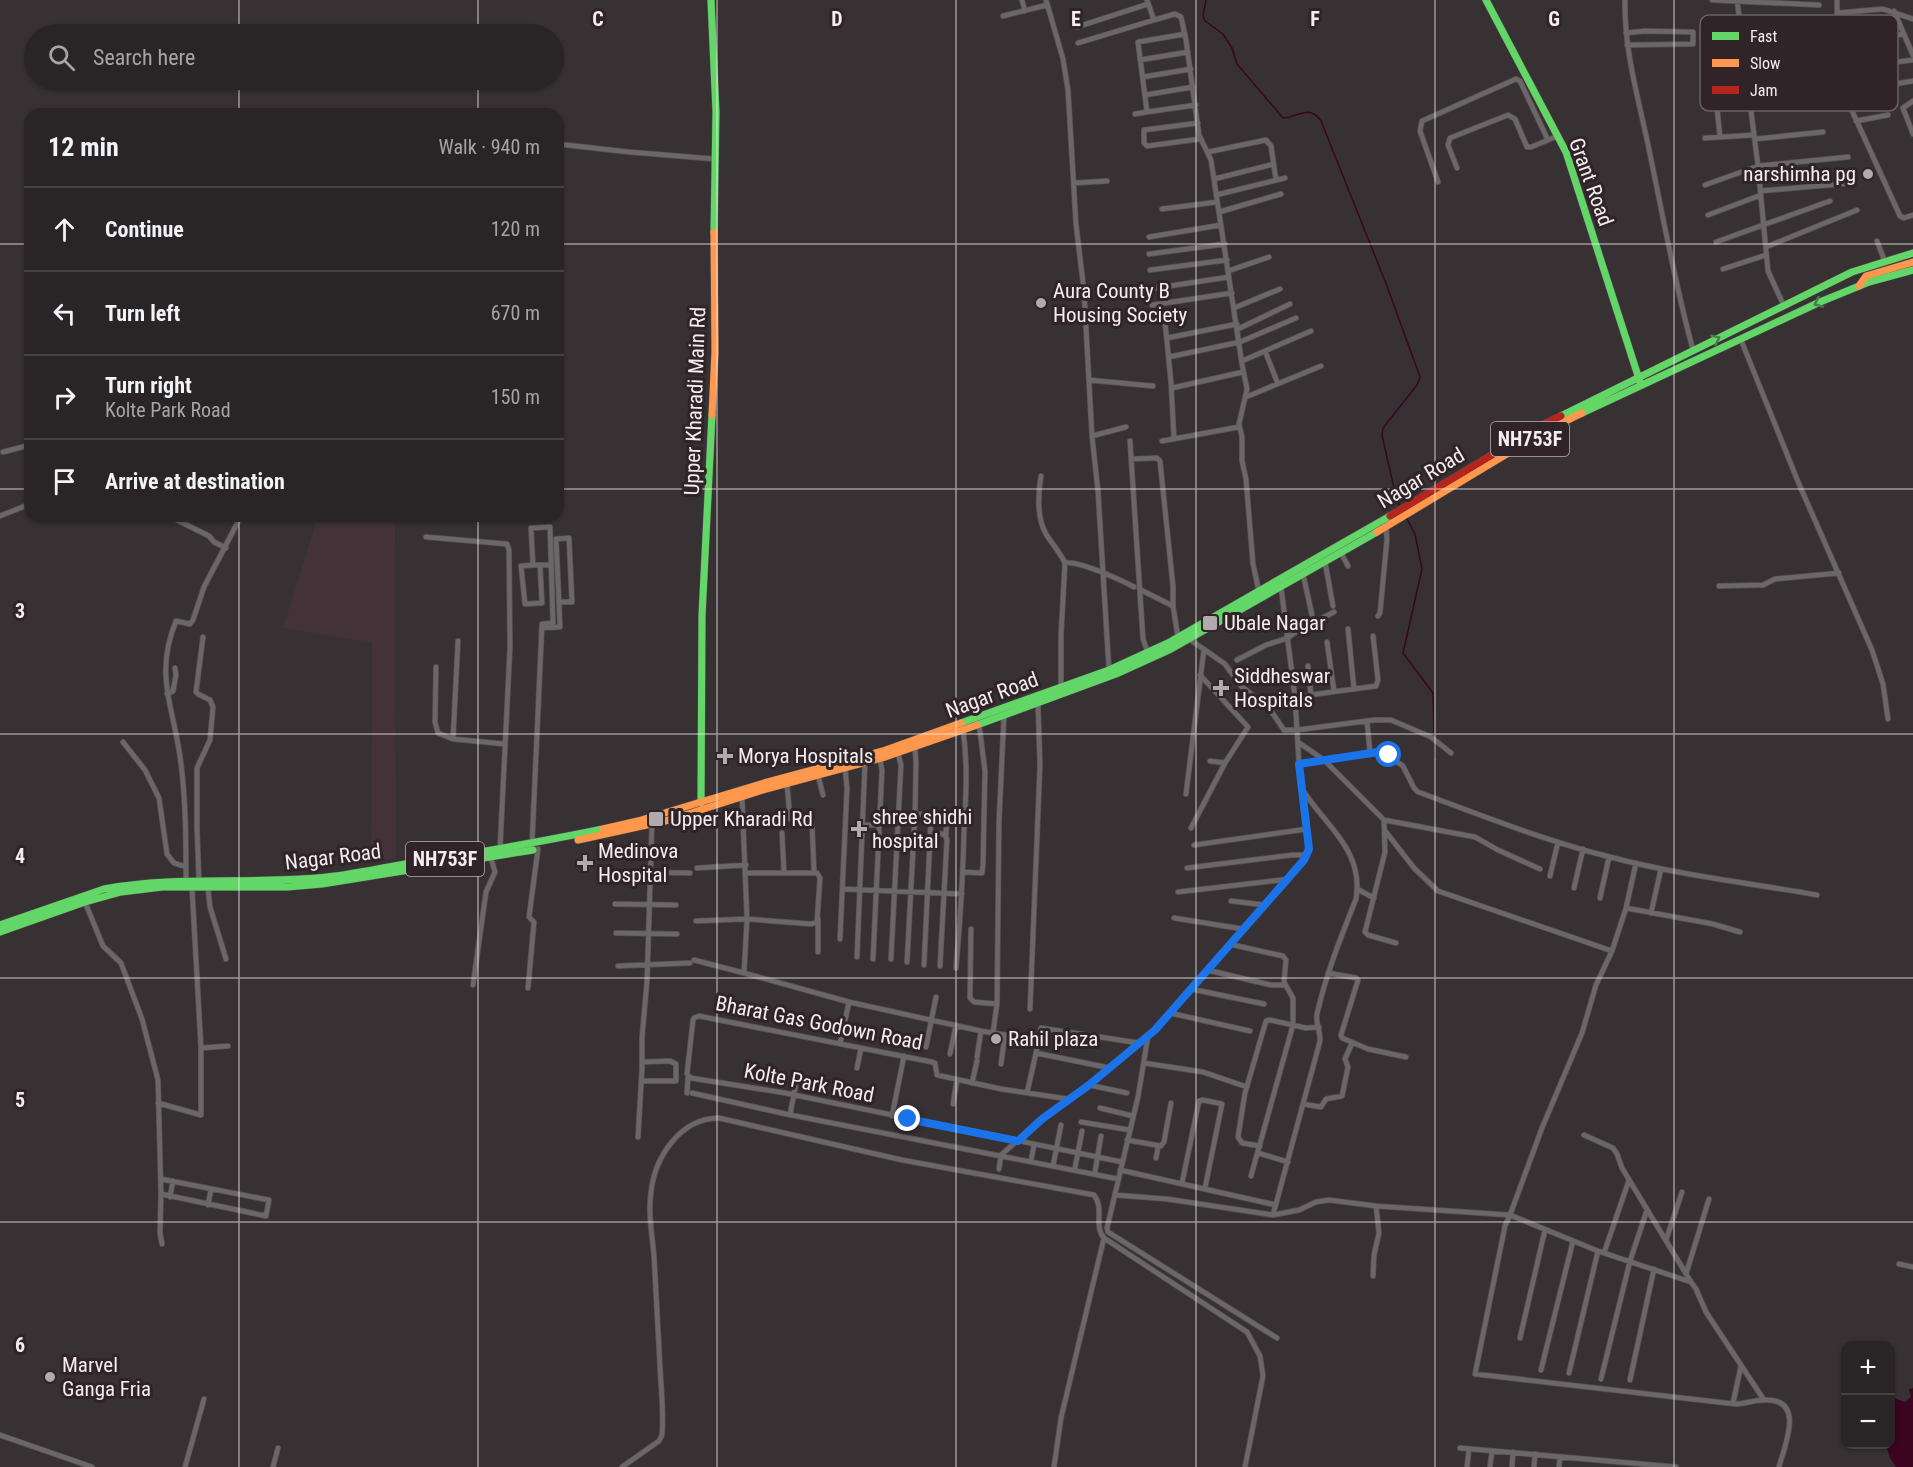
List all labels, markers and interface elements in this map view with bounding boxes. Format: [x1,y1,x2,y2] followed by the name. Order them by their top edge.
[592,7,604,31] text: C
[831,7,843,31] text: D
[1071,7,1081,31] text: E
[1310,7,1320,31] text: F
[1548,7,1560,31] text: G
[1700,15,1898,111] legend
[24,24,564,90] search box
[1750,27,1777,46] text: Fast
[45,41,78,74] icon: search
[93,45,195,70] text: Search here
[1750,54,1780,73] text: Slow
[1750,81,1777,100] text: Jam
[48,132,119,162] text: 12 min
[439,135,540,159] text: Walk · 940 m
[1564,135,1618,229] street label: Grant Road
[1743,162,1856,186] place label: narshimha pg
[1861,167,1875,181] marker: narshimha pg
[48,213,81,246] icon: ahead
[105,217,184,242] text: Continue
[491,217,540,241] text: 120 m
[1053,279,1187,327] place label: Aura County B Housing Society
[1034,296,1048,310] marker: Aura County B Housing Society
[1814,296,1825,308] one-way arrow
[48,297,81,330] icon: left
[105,301,180,326] text: Turn left
[491,301,540,325] text: 670 m
[680,306,710,496] street label: Upper Kharadi Main Rd
[1709,335,1720,347] one-way arrow
[105,373,192,398] text: Turn right
[48,381,81,414] icon: right
[491,385,540,409] text: 150 m
[105,398,231,422] text: Kolte Park Road
[1491,422,1569,456] road number: NH753F
[1373,443,1469,513] street label: Nagar Road
[48,465,81,498] icon: arrive
[105,469,285,494] text: Arrive at destination
[15,599,25,623] text: 3
[1224,611,1326,635] place label: Ubale Nagar
[1201,614,1219,632] marker: Ubale Nagar
[1234,664,1330,712] place label: Siddheswar Hospitals
[942,667,1042,723] street label: Nagar Road
[1212,679,1230,697] marker: Siddheswar Hospitals
[1375,741,1401,767] route start
[738,744,873,768] place label: Morya Hospitals
[716,747,734,765] marker: Morya Hospitals
[872,805,972,853] place label: shree shidhi hospital
[670,807,813,831] place label: Upper Kharadi Rd
[647,810,665,828] marker: Upper Kharadi Rd
[850,820,868,838] marker: shree shidhi hospital
[283,839,383,875] street label: Nagar Road
[598,839,678,887] place label: Medinova Hospital
[406,842,484,876] road number: NH753F
[15,844,25,868] text: 4
[576,854,594,872] marker: Medinova Hospital
[713,991,925,1055] street label: Bharat Gas Godown Road
[1008,1027,1098,1051] place label: Rahil plaza
[989,1032,1003,1046] marker: Rahil plaza
[742,1059,876,1107] street label: Kolte Park Road
[15,1088,25,1112] text: 5
[894,1105,920,1131] route end
[15,1333,25,1357] text: 6
[1841,1341,1895,1449] map controls
[1841,1341,1895,1395] button: +
[62,1353,151,1401] place label: Marvel Ganga Fria
[43,1370,57,1384] marker: Marvel Ganga Fria
[1841,1395,1895,1449] button: −

